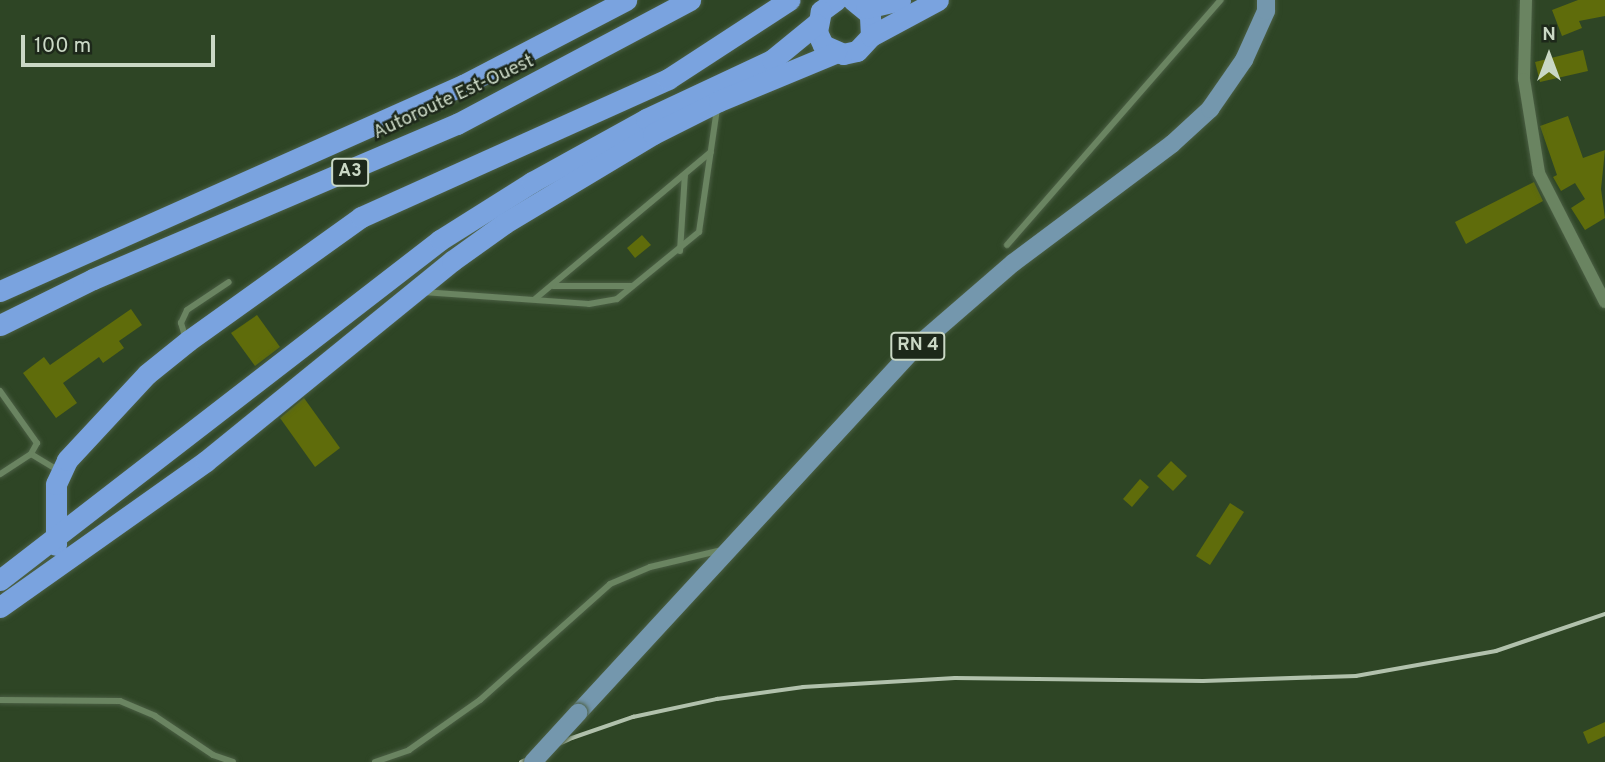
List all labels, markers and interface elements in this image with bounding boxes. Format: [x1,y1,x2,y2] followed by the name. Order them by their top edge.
[24,21,219,65] scale bar
[1514,21,1584,91] north arrow
[1542,23,1556,47] text: N
[34,33,91,60] text: 100 m
[370,51,538,145] street label: Autoroute Est-Ouest
[331,158,369,187] road number: A3
[890,332,946,360] road number: RN 4

